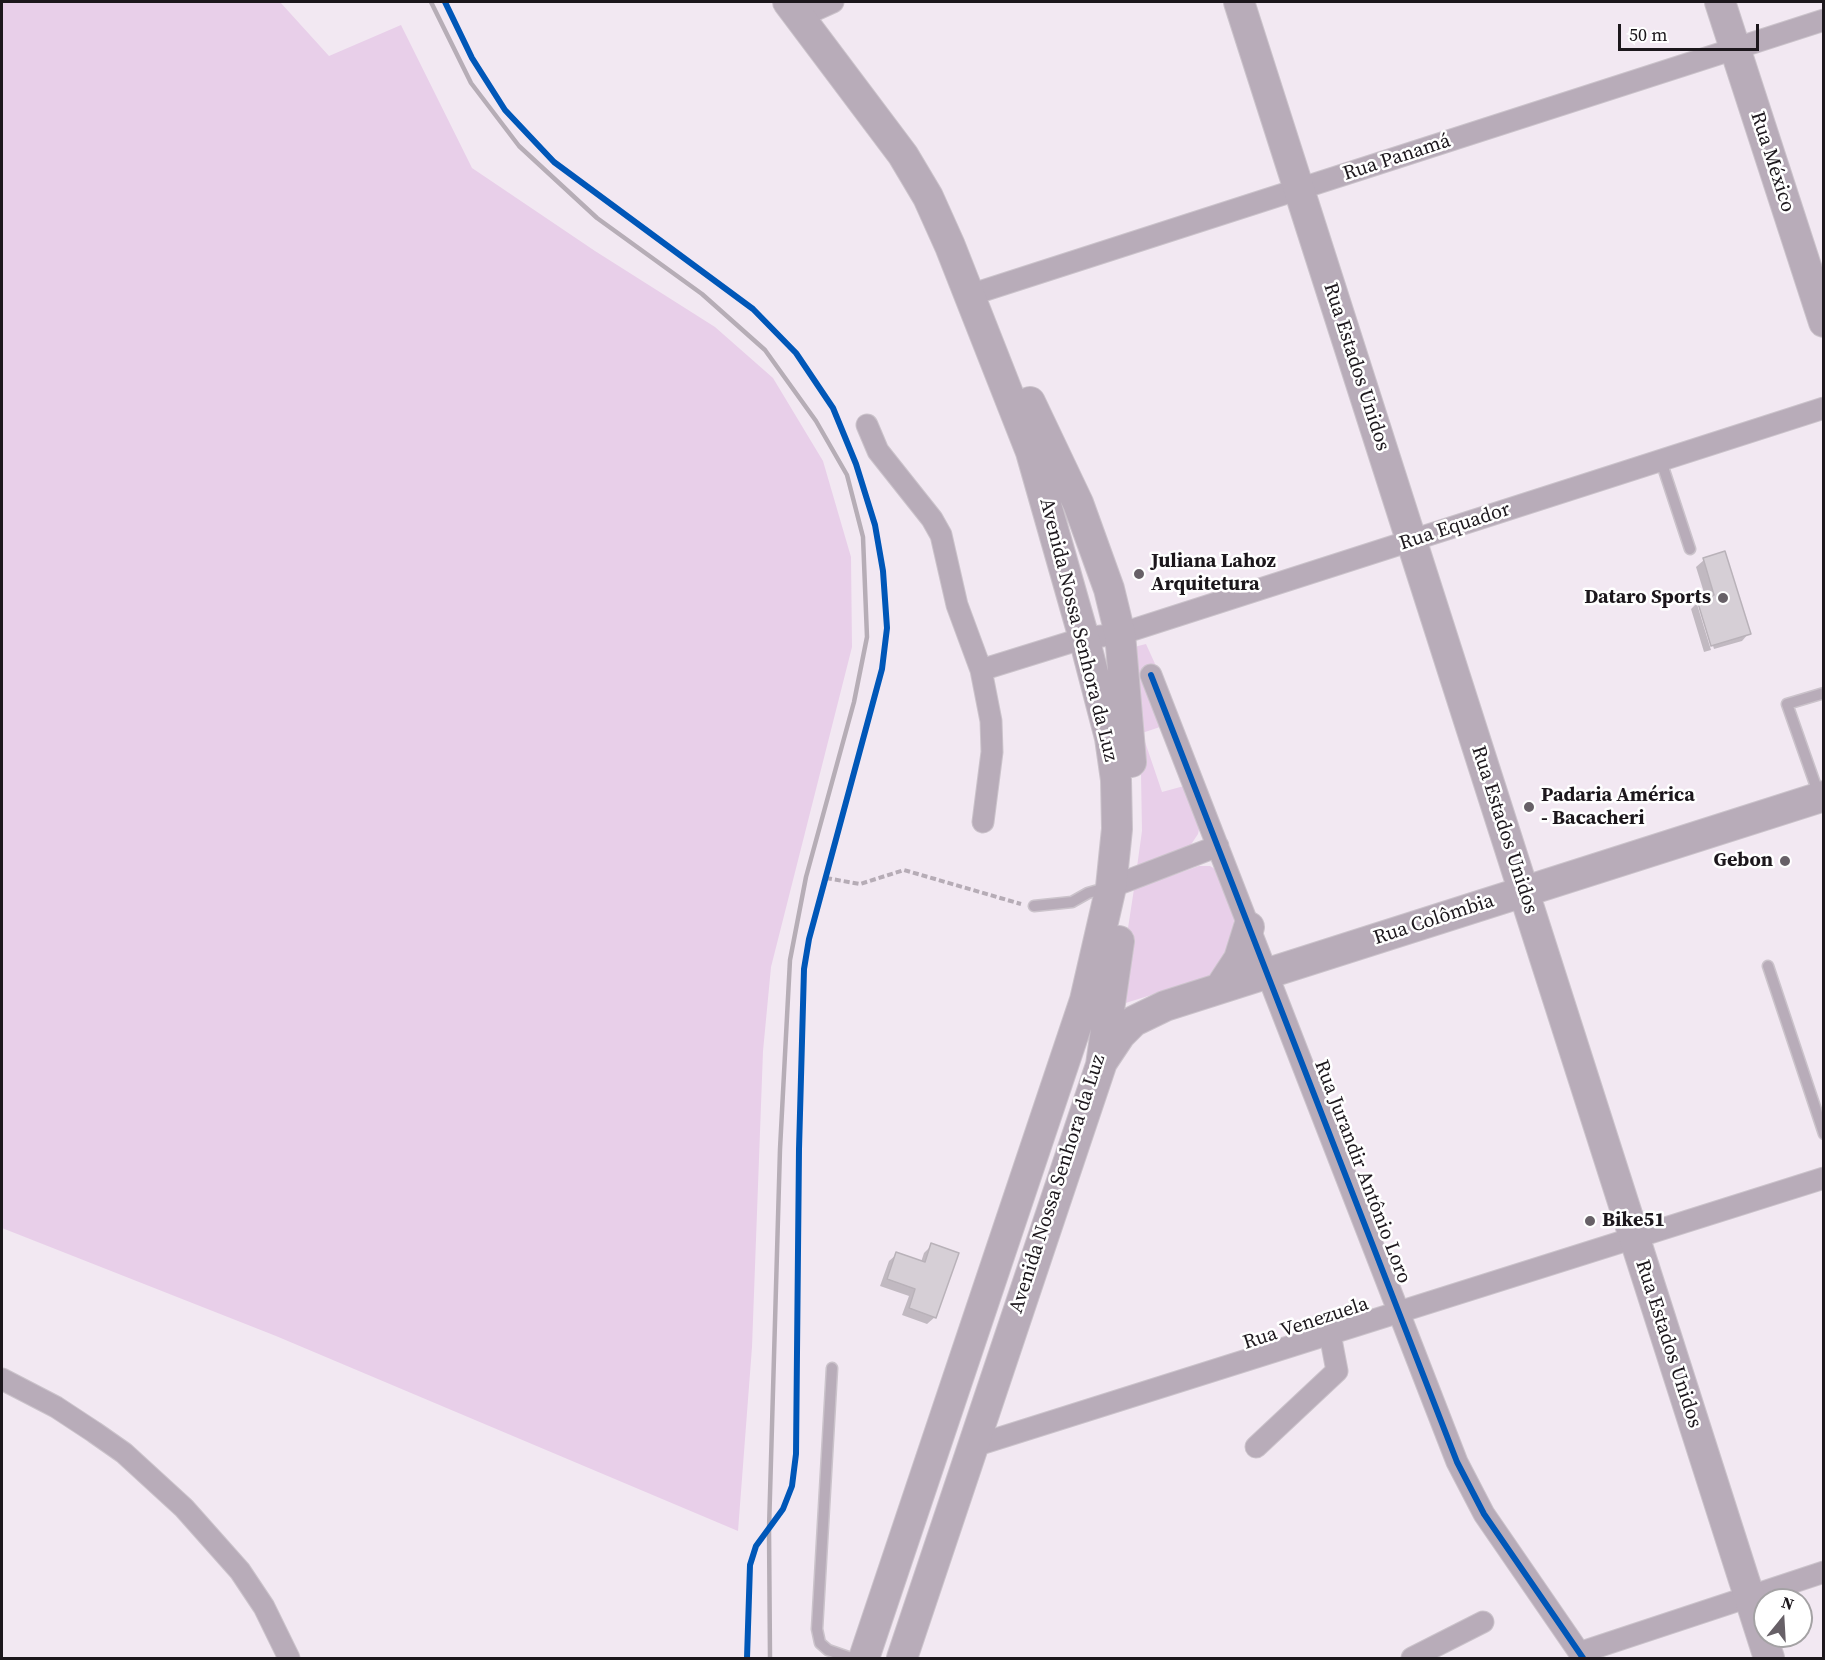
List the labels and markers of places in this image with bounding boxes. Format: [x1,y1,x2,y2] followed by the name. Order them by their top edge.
[1151,550,1276,597] place label: Juliana Lahoz Arquitetura
[1132,567,1146,581] marker: Juliana Lahoz Arquitetura
[1584,586,1711,610] place label: Dataro Sports
[1716,591,1730,605] marker: Dataro Sports
[1541,784,1695,831] place label: Padaria América - Bacacheri
[1522,800,1536,814] marker: Padaria América - Bacacheri
[1713,849,1773,873] place label: Gebon
[1778,854,1792,868] marker: Gebon
[1602,1209,1665,1233] place label: Bike51
[1583,1214,1597,1228] marker: Bike51

